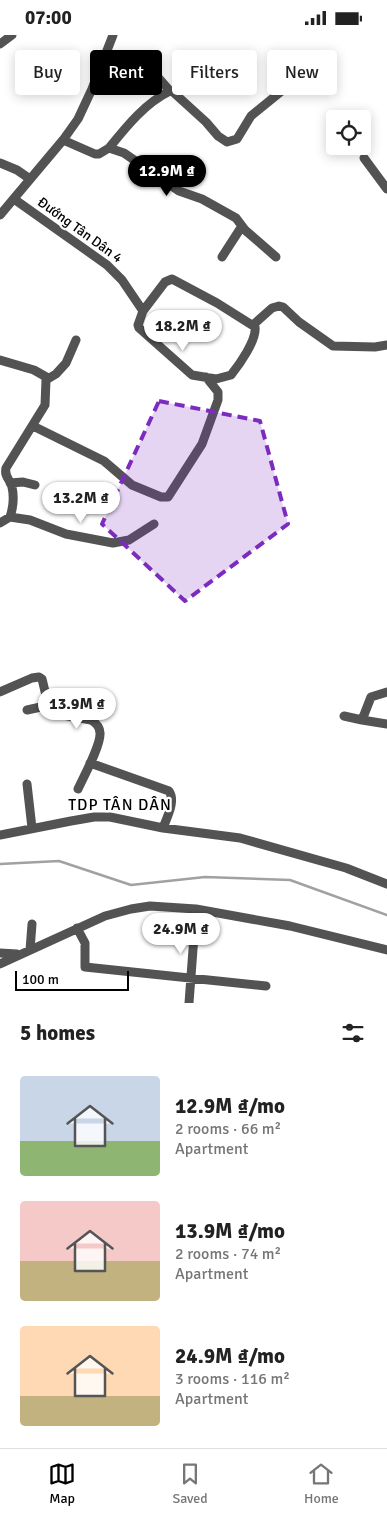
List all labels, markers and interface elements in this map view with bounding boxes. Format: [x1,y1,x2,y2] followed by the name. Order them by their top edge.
[25,6,72,30] text: 07:00
[15,50,80,95] chip: Buy
[90,50,162,95] chip: Rent
[172,50,257,95] chip: Filters
[267,50,337,95] chip: New
[326,110,371,155] map controls
[326,110,371,155] button: locate
[121,155,213,197] pin: 12.9M ₫
[139,161,195,181] text: 12.9M ₫
[34,194,126,267] street label: Đướng Tân Dân 4
[137,309,229,352] pin: 18.2M ₫
[155,316,211,336] text: 18.2M ₫
[35,481,127,524] pin: 13.2M ₫
[53,488,109,508] text: 13.2M ₫
[31,687,123,730] pin: 13.9M ₫
[49,694,105,714] text: 13.9M ₫
[68,795,172,815] district label: TDP TÂN DÂN
[135,913,227,955] pin: 24.9M ₫
[153,919,209,939] text: 24.9M ₫
[15,968,129,991] scale bar
[22,971,59,988] text: 100 m
[339,1019,367,1047] icon: filters
[20,1020,95,1046] text: 5 homes
[175,1093,285,1119] text: 12.9M ₫/mo
[60,1096,120,1156] icon: home
[175,1119,281,1139] text: 2 rooms · 66 m²
[175,1139,248,1159] text: Apartment
[175,1218,285,1244] text: 13.9M ₫/mo
[60,1221,120,1281] icon: home
[175,1244,281,1264] text: 2 rooms · 74 m²
[175,1264,248,1284] text: Apartment
[175,1343,285,1369] text: 24.9M ₫/mo
[60,1346,120,1406] icon: home
[175,1369,290,1389] text: 3 rooms · 116 m²
[175,1389,248,1409] text: Apartment
[48,1460,76,1507] tab: Map
[172,1460,208,1507] tab: Saved
[304,1460,339,1507] tab: Home

